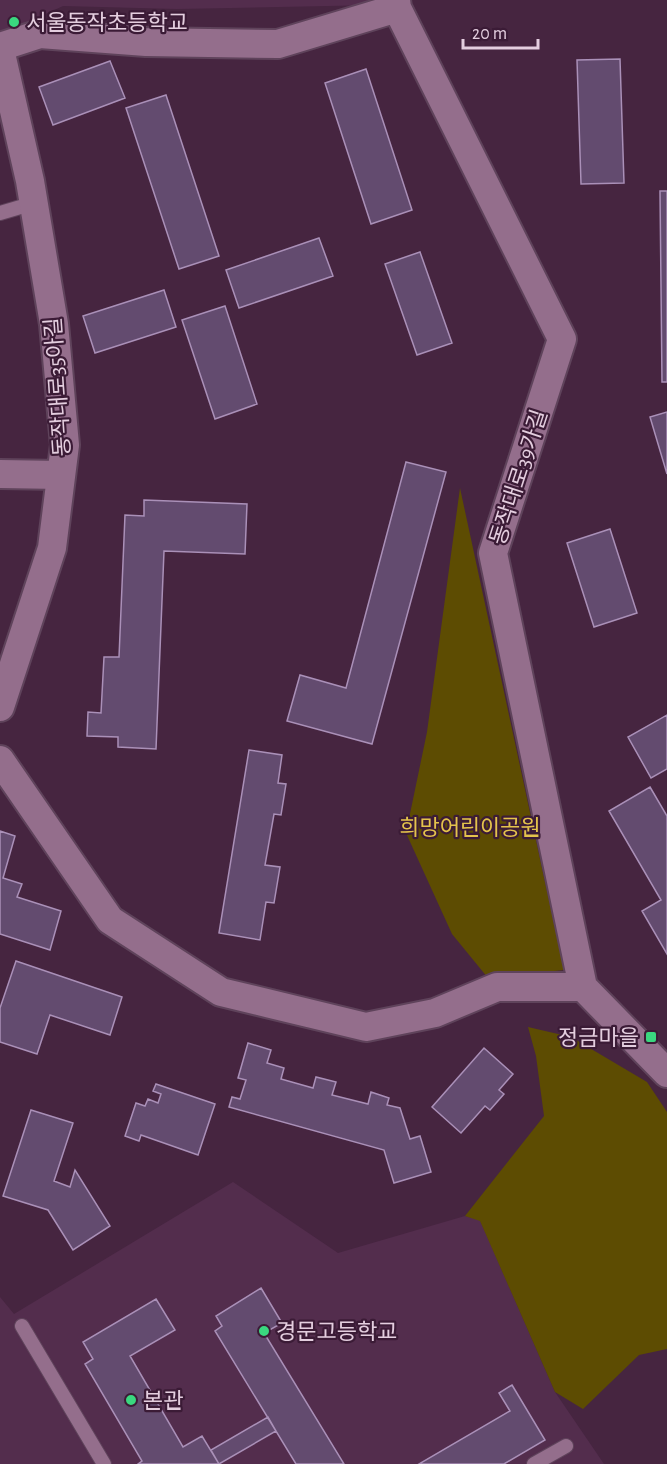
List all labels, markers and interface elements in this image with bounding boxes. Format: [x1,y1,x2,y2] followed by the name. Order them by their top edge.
[26,11,188,34] place label: 서울동작초등학교
[463,12,538,50] scale bar
[7,15,21,29] marker: 서울동작초등학교
[472,25,507,43] text: 20 m
[41,316,74,457] street label: 동작대로35아길
[486,407,551,548] street label: 동작대로39가길
[399,816,541,839] park label: 희망어린이공원
[558,1026,639,1049] place label: 정금마을
[644,1030,658,1044] marker: 정금마을
[276,1320,397,1343] place label: 경문고등학교
[257,1324,271,1338] marker: 경문고등학교
[143,1389,183,1412] place label: 본관
[124,1393,138,1407] marker: 본관

